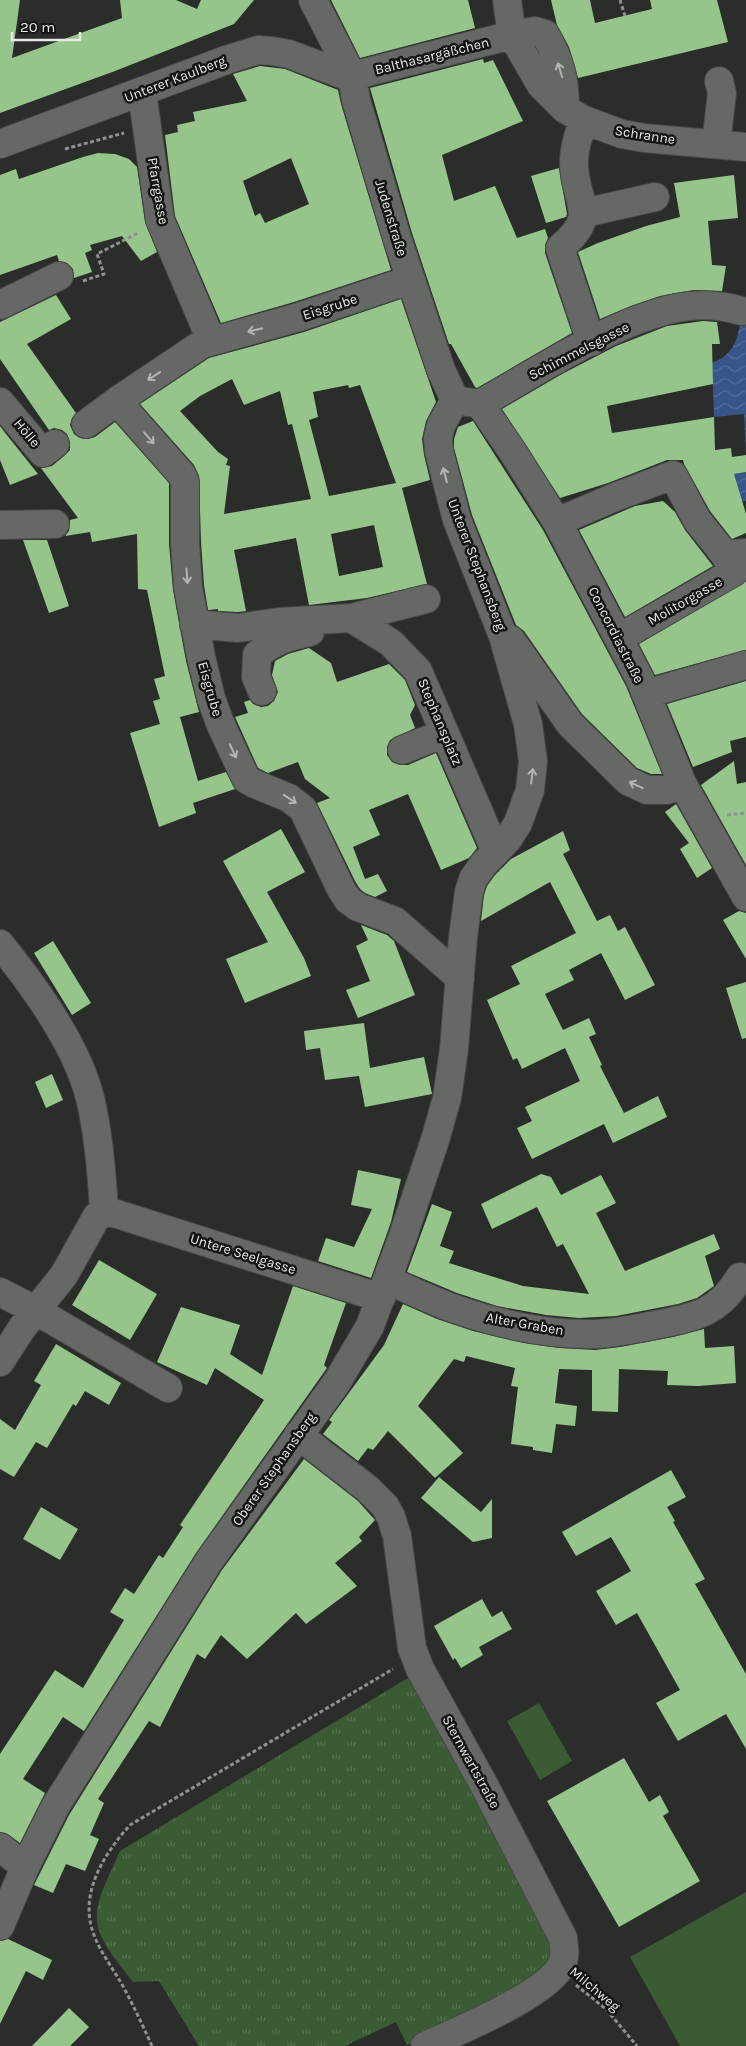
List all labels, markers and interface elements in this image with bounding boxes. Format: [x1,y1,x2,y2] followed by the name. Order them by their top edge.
[12,10,80,42] scale bar
[20,18,55,36] text: 20 m
[373,34,491,78] street label: Balthasargäßchen
[122,52,228,106] street label: Unterer Kaulberg
[555,63,565,79] one-way arrow
[614,122,676,148] street label: Schranne
[144,156,172,226] street label: Pfarrgasse
[371,178,411,258] street label: Judenstraße
[301,290,359,324] street label: Eisgrube
[526,318,632,384] street label: Schimmelsgasse
[248,326,264,335] one-way arrow
[148,371,162,381] one-way arrow
[10,415,44,451] street label: Hölle
[144,431,155,444] one-way arrow
[440,467,450,483] one-way arrow
[444,497,510,633] street label: Unterer Stephansberg
[182,567,192,583] one-way arrow
[645,573,725,629] street label: Molitorgasse
[584,584,648,686] street label: Concordiastraße
[194,660,226,718] street label: Eisgrube
[414,676,466,768] street label: Stephansplatz
[229,743,238,758] one-way arrow
[527,769,537,785] one-way arrow
[629,780,644,789] one-way arrow
[283,794,297,805] one-way arrow
[188,1230,298,1278] street label: Untere Seelgasse
[485,1309,565,1339] street label: Alter Graben
[228,1409,320,1529] street label: Oberer Stephansberg
[438,1712,504,1812] street label: Sternwartstraße
[566,1963,624,2015] street label: Milchweg

